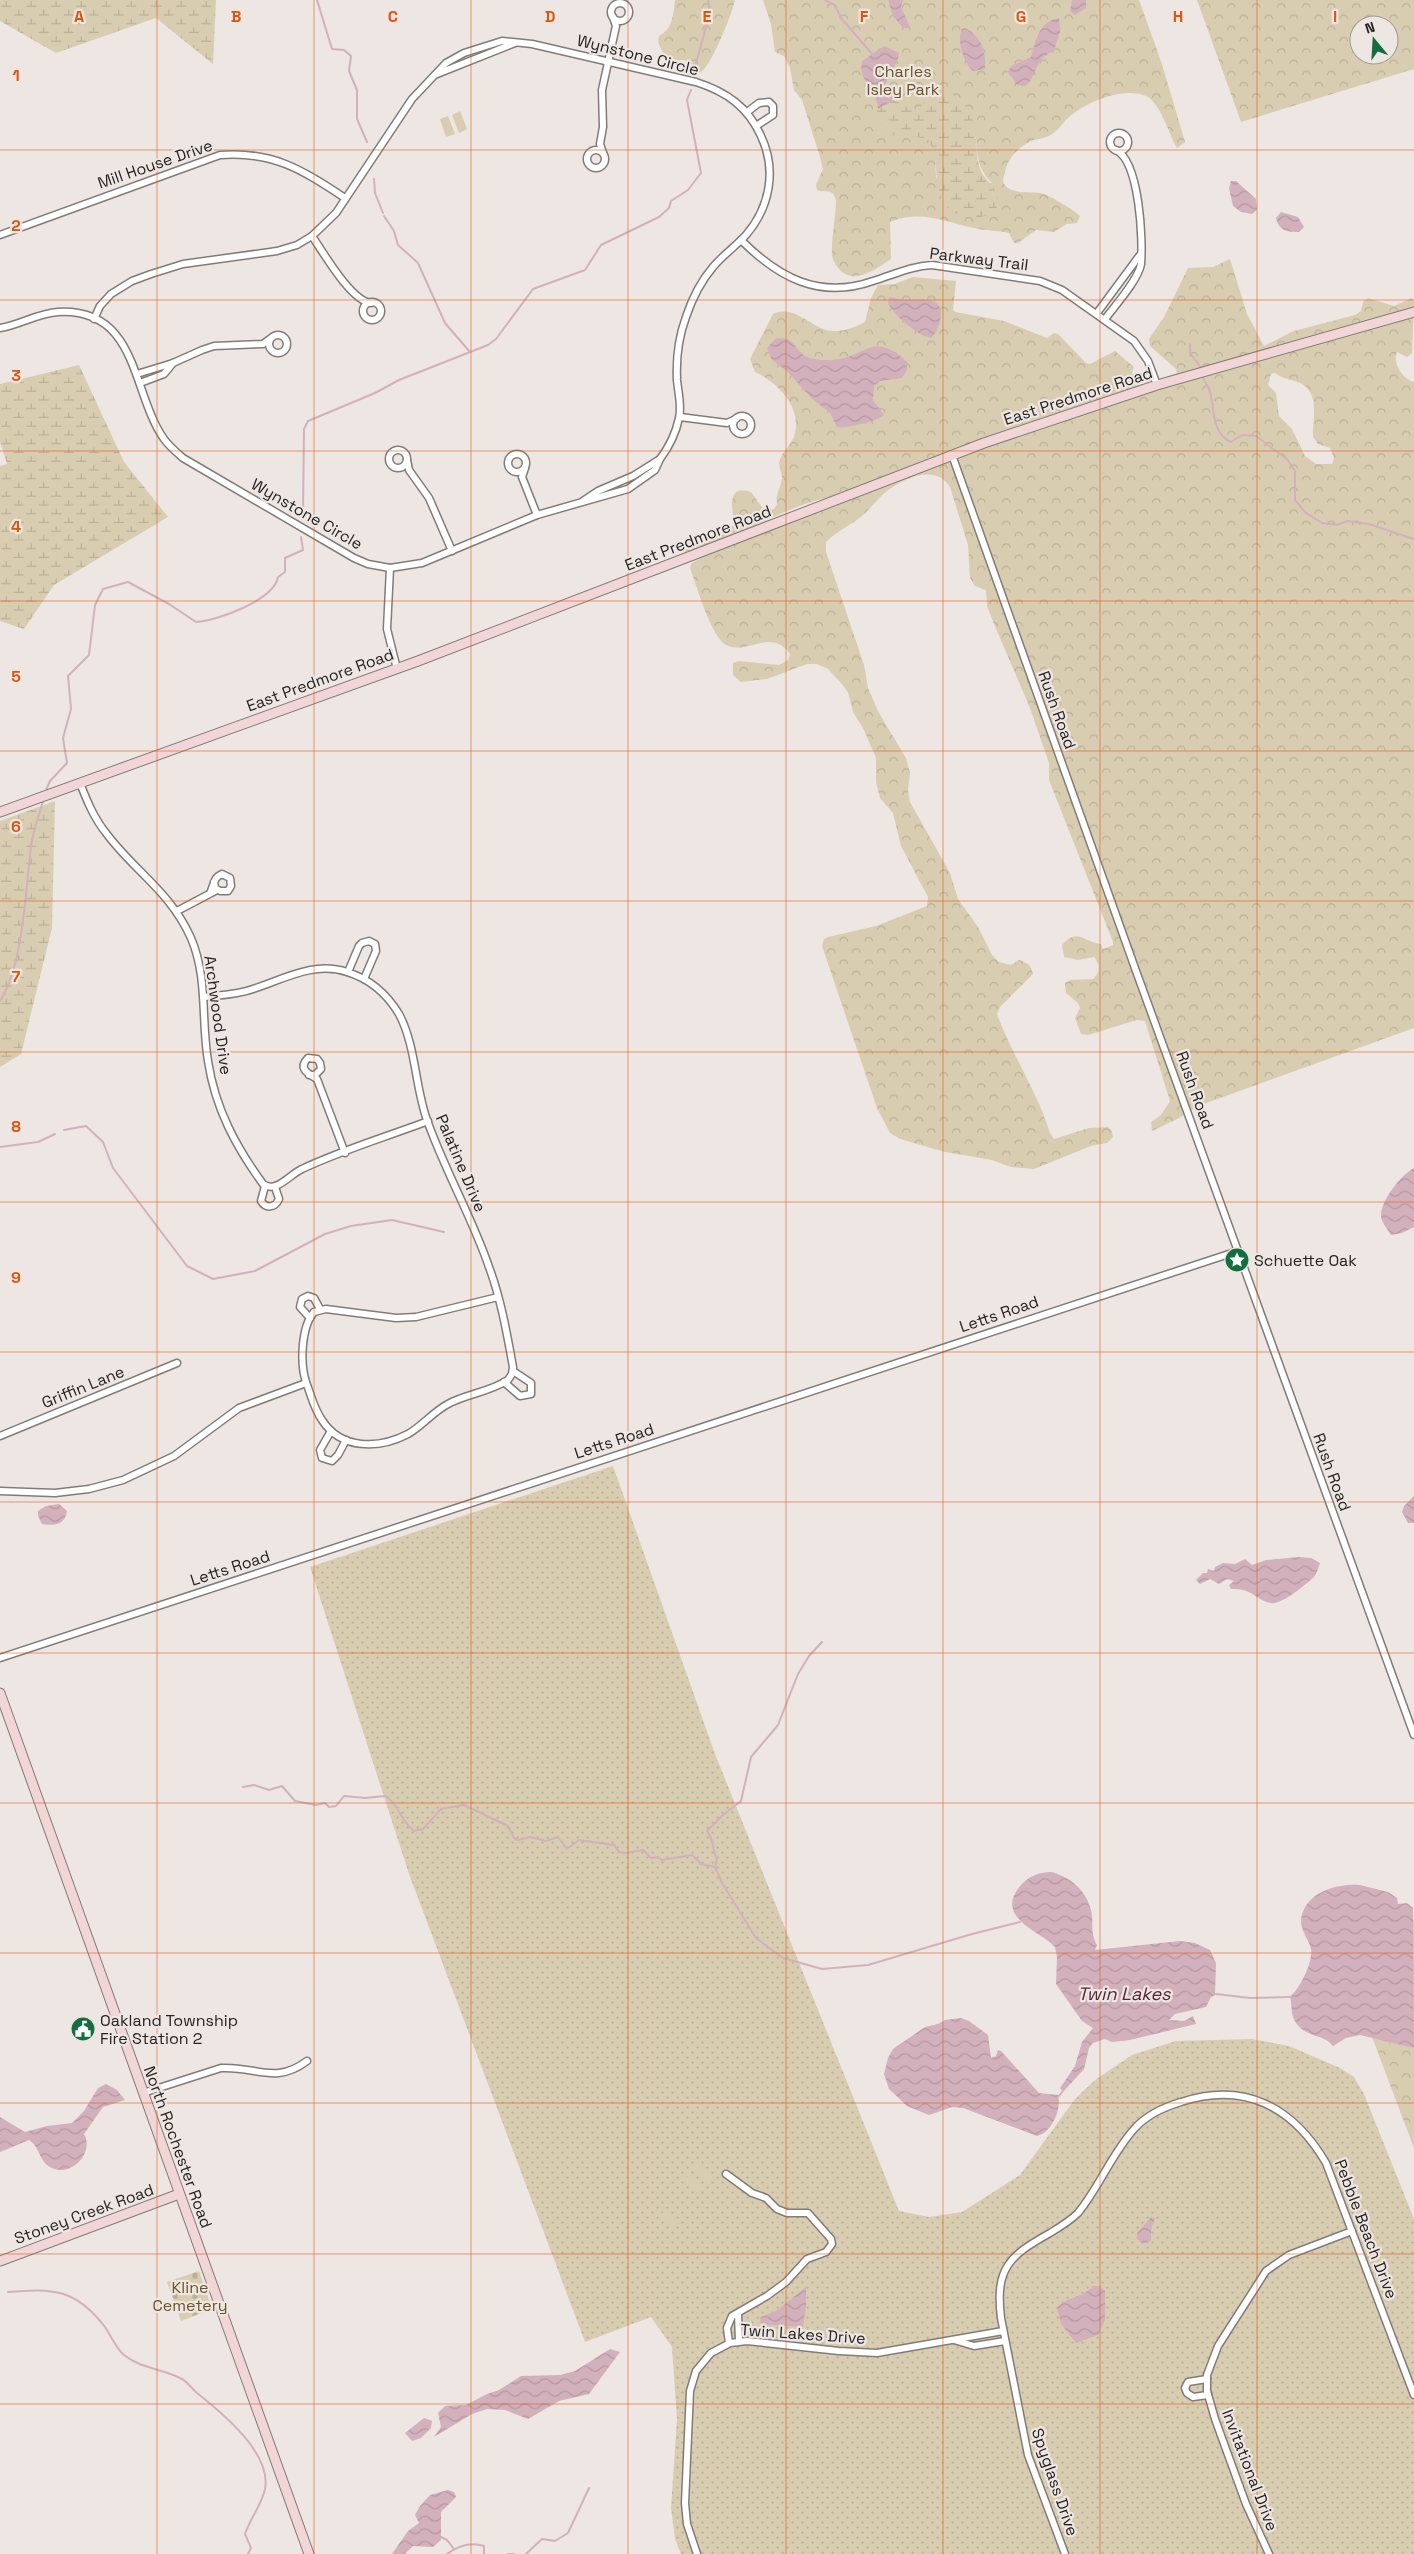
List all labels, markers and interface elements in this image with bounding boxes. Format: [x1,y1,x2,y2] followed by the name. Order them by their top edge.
[74,6,84,27] text: A
[231,6,241,27] text: B
[388,6,398,27] text: C
[545,6,555,27] text: D
[703,6,712,27] text: E
[860,6,869,27] text: F
[1016,6,1026,27] text: G
[1173,6,1183,27] text: H
[1333,6,1337,27] text: I
[1349,15,1399,65] north arrow
[1363,18,1377,38] text: N
[575,30,701,80] street label: Wynstone Circle
[867,61,940,100] park label: Charles Isley Park
[12,65,20,86] text: 1
[95,134,215,194] street label: Mill House Drive
[11,215,21,236] text: 2
[928,243,1030,275] street label: Parkway Trail
[1001,362,1155,430] street label: East Predmore Road
[11,365,21,386] text: 3
[248,474,366,554] street label: Wynstone Circle
[622,500,774,576] street label: East Predmore Road
[11,516,21,537] text: 4
[243,644,397,716] street label: East Predmore Road
[11,666,21,687] text: 5
[1033,668,1081,752] street label: Rush Road
[11,816,21,837] text: 6
[199,954,237,1076] street label: Archwood Drive
[12,966,21,987] text: 7
[1171,1048,1219,1132] street label: Rush Road
[431,1111,491,1215] street label: Palatine Drive
[11,1116,21,1137] text: 8
[1224,1247,1250,1273] place icon: Schuette Oak
[1254,1250,1357,1271] place label: Schuette Oak
[11,1267,21,1288] text: 9
[957,1291,1041,1337] street label: Letts Road
[39,1361,127,1413] street label: Griffin Lane
[572,1418,656,1464] street label: Letts Road
[1308,1430,1356,1514] street label: Rush Road
[188,1545,272,1591] street label: Letts Road
[1077,1982,1171,2005] water label: Twin Lakes
[100,2010,238,2049] place label: Oakland Township Fire Station 2
[70,2016,96,2042] public building icon: Oakland Township Fire Station 2
[139,2063,217,2231] street label: North Rochester Road
[1330,2156,1402,2302] street label: Pebble Beach Drive
[11,2179,157,2249] street label: Stoney Creek Road
[152,2277,228,2316] park label: Kline Cemetery
[740,2319,866,2349] street label: Twin Lakes Drive
[1217,2406,1283,2534] street label: Invitational Drive
[1027,2425,1083,2539] street label: Spyglass Drive

